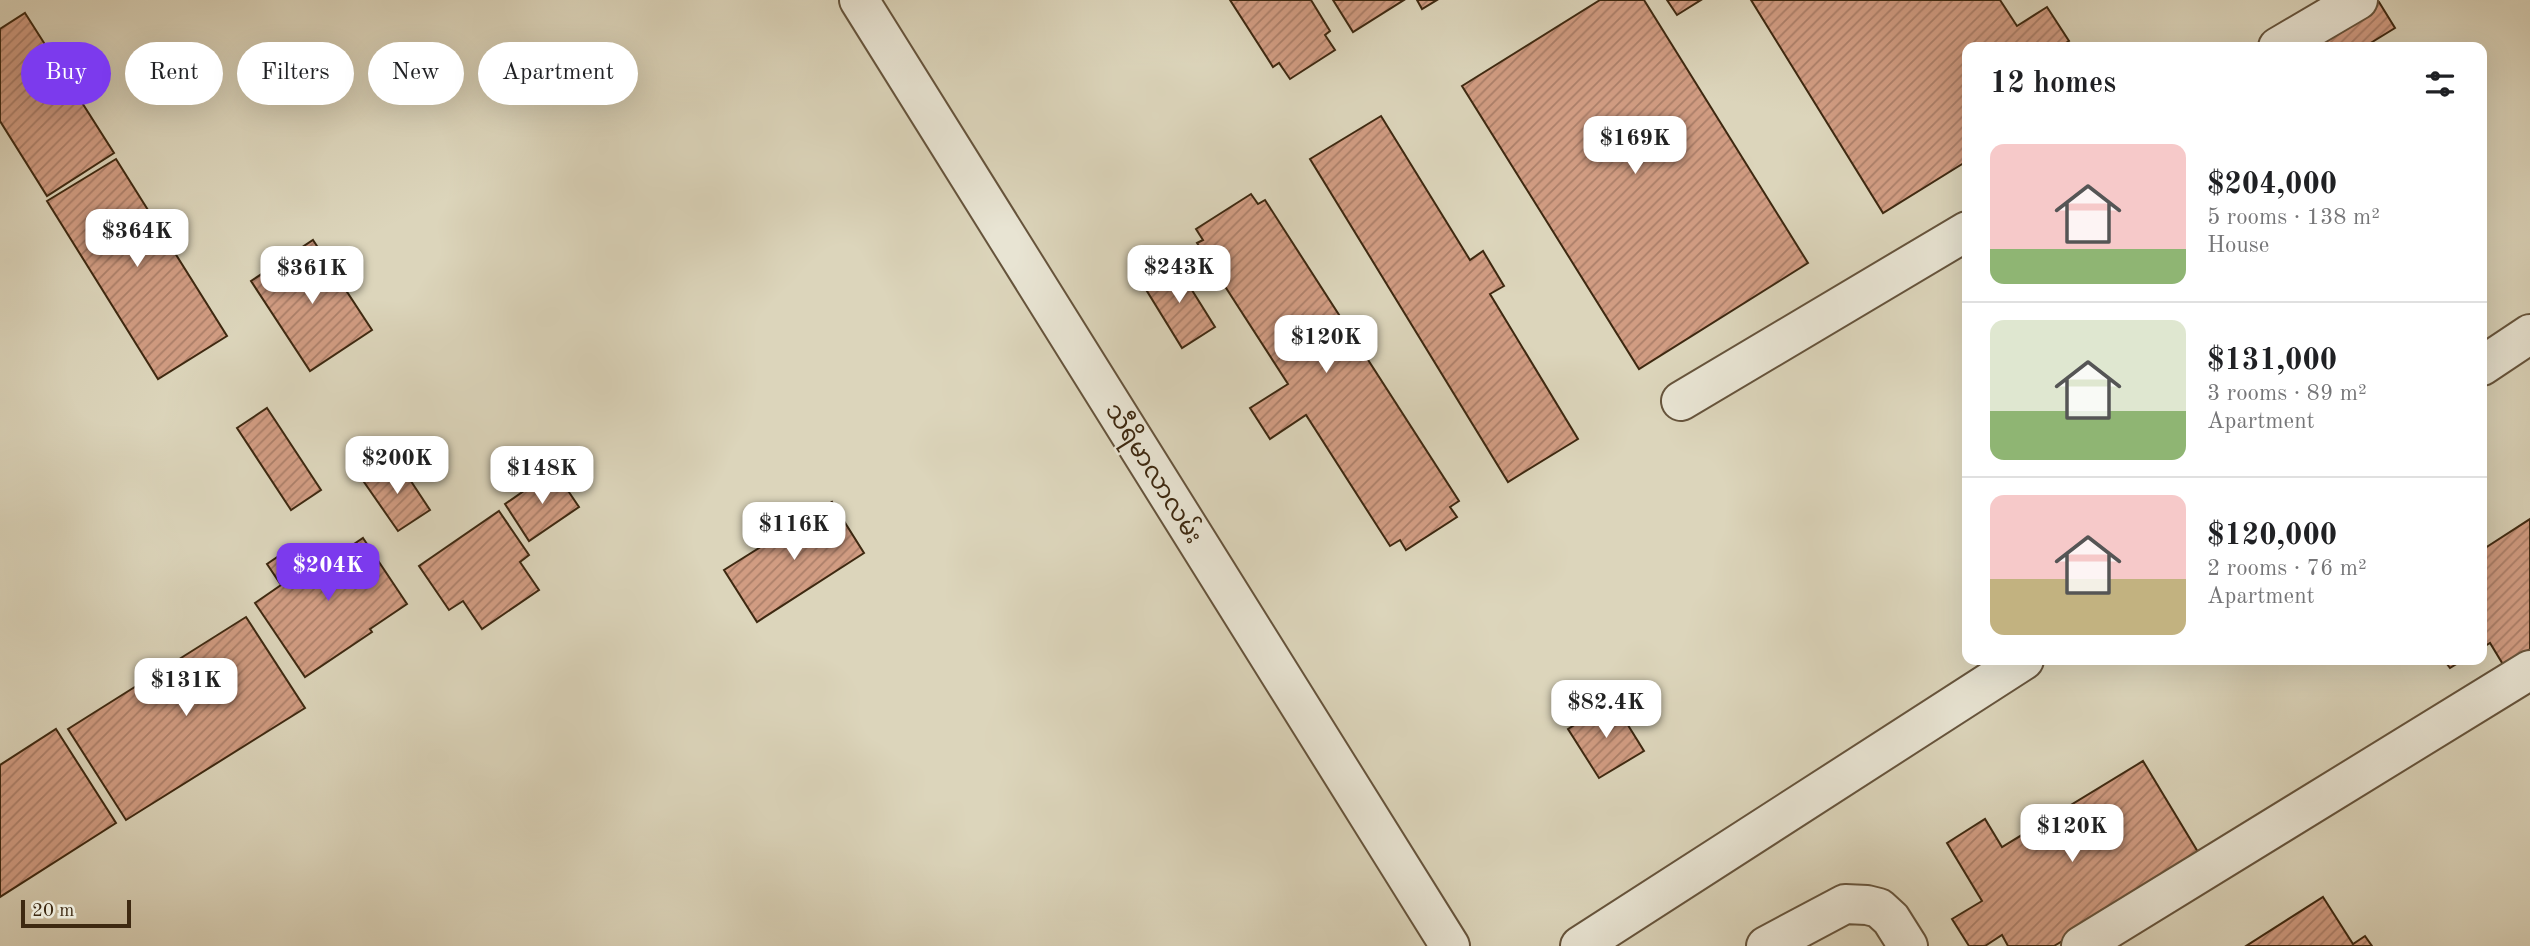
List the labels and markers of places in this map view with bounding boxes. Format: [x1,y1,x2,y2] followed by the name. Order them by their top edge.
[1586,116,1684,176] pin: $169K
[88,210,186,269] pin: $364K
[263,246,361,306] pin: $361K
[1130,246,1228,305] pin: $243K
[1277,316,1375,375] pin: $120K
[348,436,446,496] pin: $200K
[493,447,591,506] pin: $148K
[745,503,843,562] pin: $116K
[279,544,377,603] pin: $204K
[137,658,235,718] pin: $131K
[1549,680,1663,740] pin: $82.4K
[2023,804,2121,864] pin: $120K

